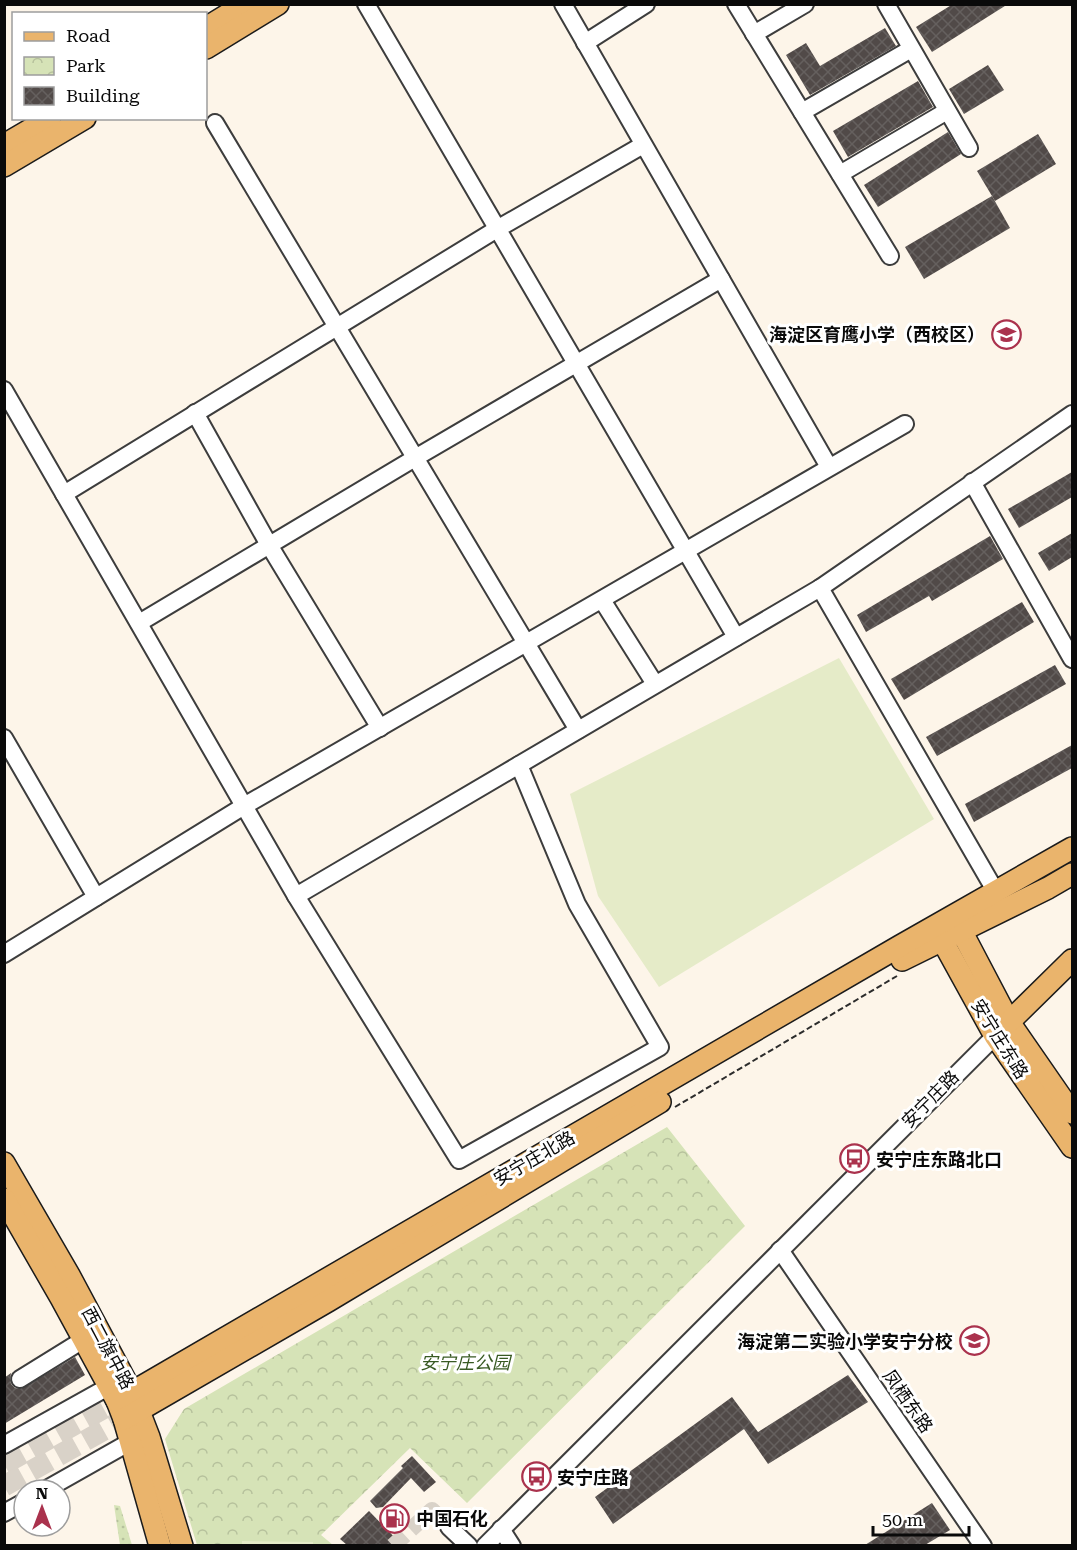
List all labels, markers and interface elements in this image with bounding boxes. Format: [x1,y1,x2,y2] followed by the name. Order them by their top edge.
[12,12,207,120] legend
[66,25,111,46] text: Road
[66,55,106,76] text: Park
[66,85,140,106] text: Building
[990,318,1022,350] school or university icon: 海淀区育鹰小学（西校区）
[769,324,985,345] place label: 海淀区育鹰小学（西校区）
[967,995,1033,1083] street label: 安宁庄东路
[897,1066,963,1132] street label: 安宁庄路
[490,1126,578,1190] street label: 安宁庄北路
[839,1143,871,1175] bus stop icon: 安宁庄东路北口
[876,1149,1002,1170] place label: 安宁庄东路北口
[78,1303,138,1393] street label: 西二旗中路
[958,1325,990,1357] school or university icon: 海淀第二实验小学安宁分校
[737,1331,953,1352] place label: 海淀第二实验小学安宁分校
[420,1352,513,1373] park label: 安宁庄公园
[879,1365,937,1437] street label: 凤栖东路
[520,1461,552,1493] bus stop icon: 安宁庄路
[557,1467,629,1488] place label: 安宁庄路
[12,1478,72,1538] north arrow
[36,1484,48,1503] text: N
[873,1499,969,1537] scale bar
[379,1502,411,1534] fuel station icon: 中国石化
[416,1508,488,1529] place label: 中国石化
[882,1509,923,1530] text: 50 m

